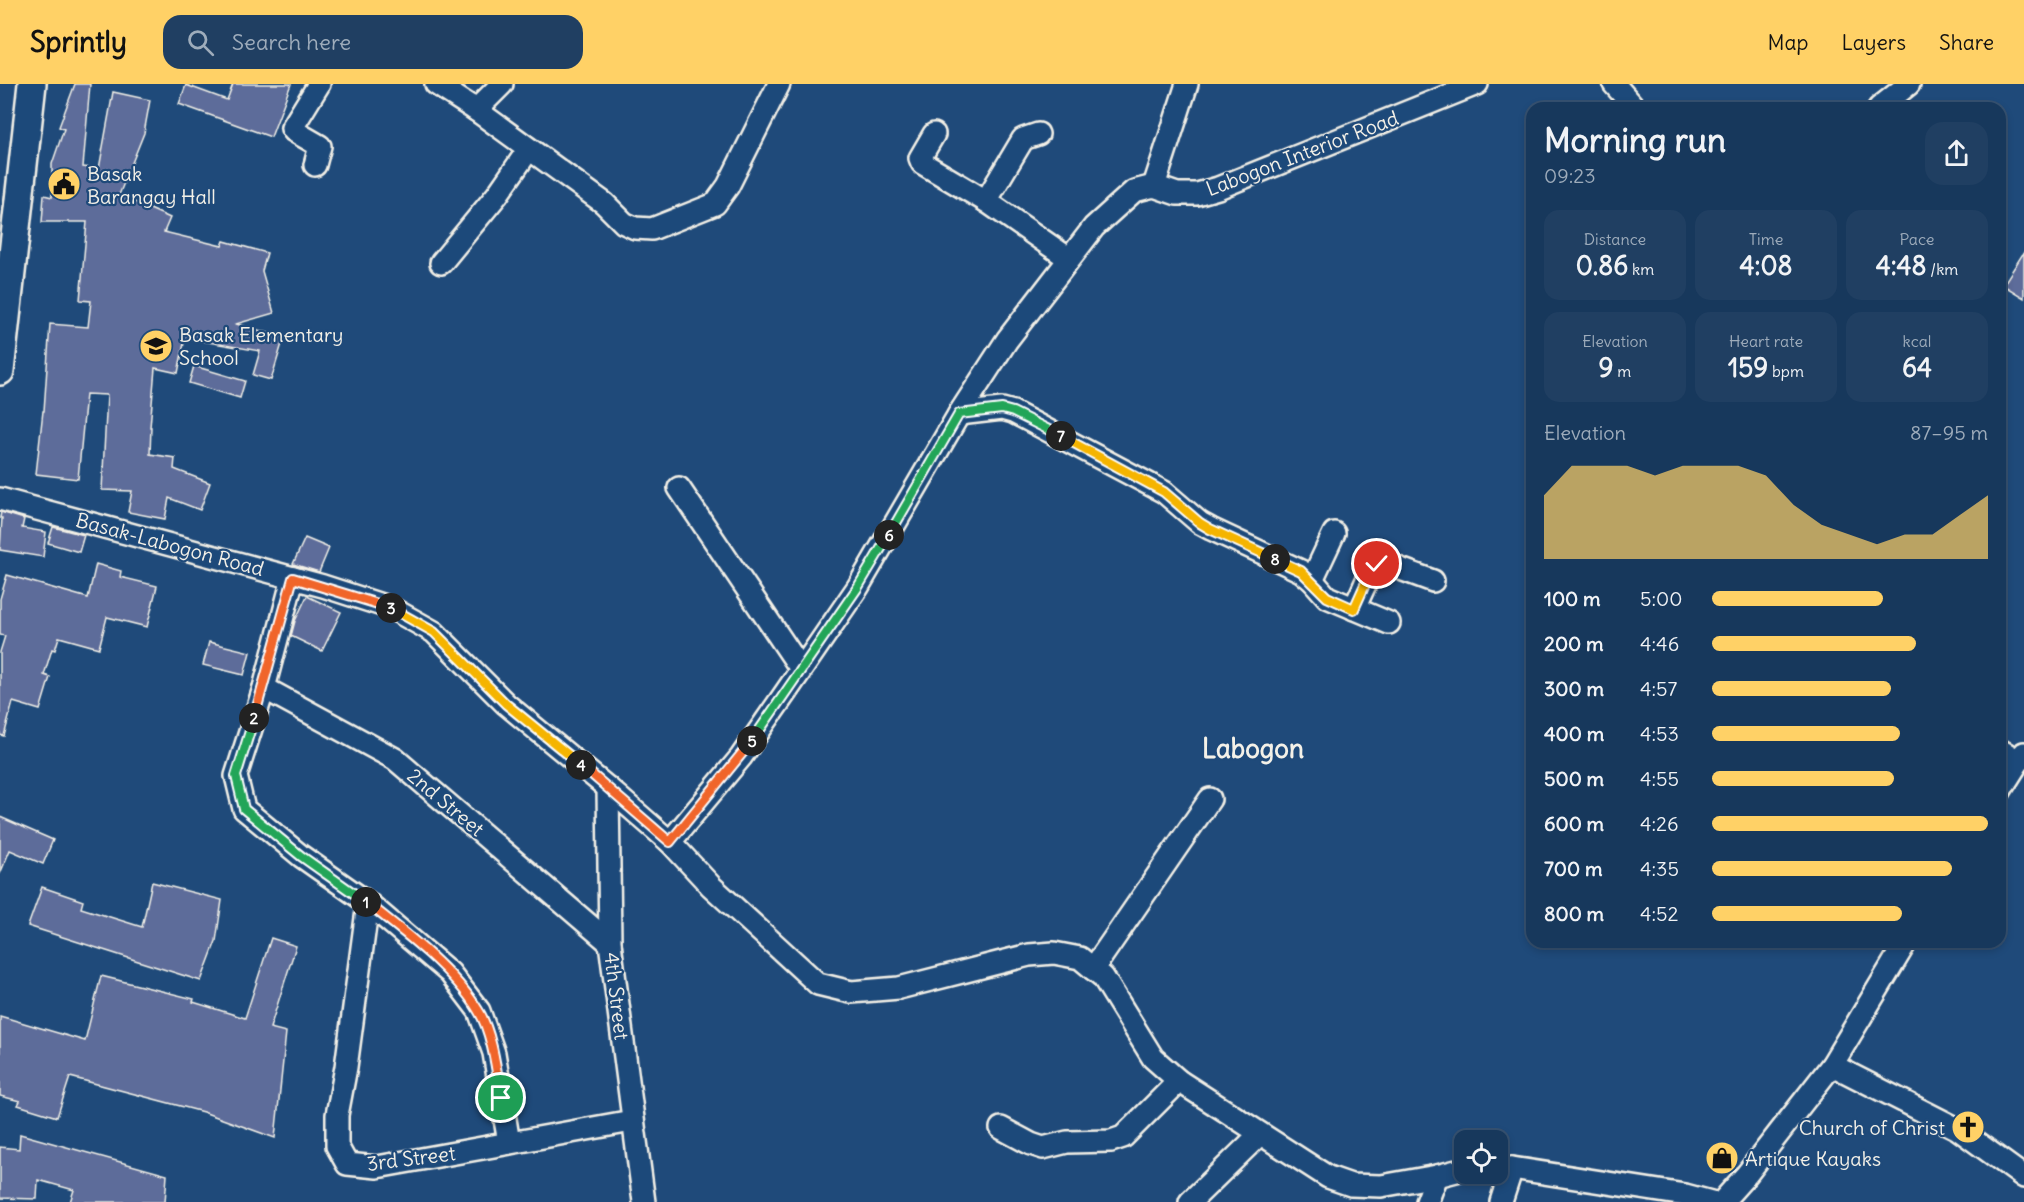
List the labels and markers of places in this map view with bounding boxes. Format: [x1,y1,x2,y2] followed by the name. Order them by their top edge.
[87,161,216,209] place label: Basak Barangay Hall
[46,166,82,202] public building icon: Basak Barangay Hall
[179,322,343,370] place label: Basak Elementary School
[138,328,174,364] school or university icon: Basak Elementary School
[1046,421,1076,451] pin: 7
[874,520,904,550] pin: 6
[1351,538,1402,589] pin
[1260,544,1290,574] pin: 8
[376,593,406,623] pin: 3
[239,703,269,733] pin: 2
[737,726,767,756] pin: 5
[566,750,596,780] pin: 4
[351,887,381,917] pin: 1
[475,1072,526,1123] pin
[1950,1109,1986,1145] church icon: Church of Christ
[1799,1115,1945,1140] place label: Church of Christ
[1704,1140,1740,1176] shop icon: Artique Kayaks
[1745,1146,1881,1171] place label: Artique Kayaks

